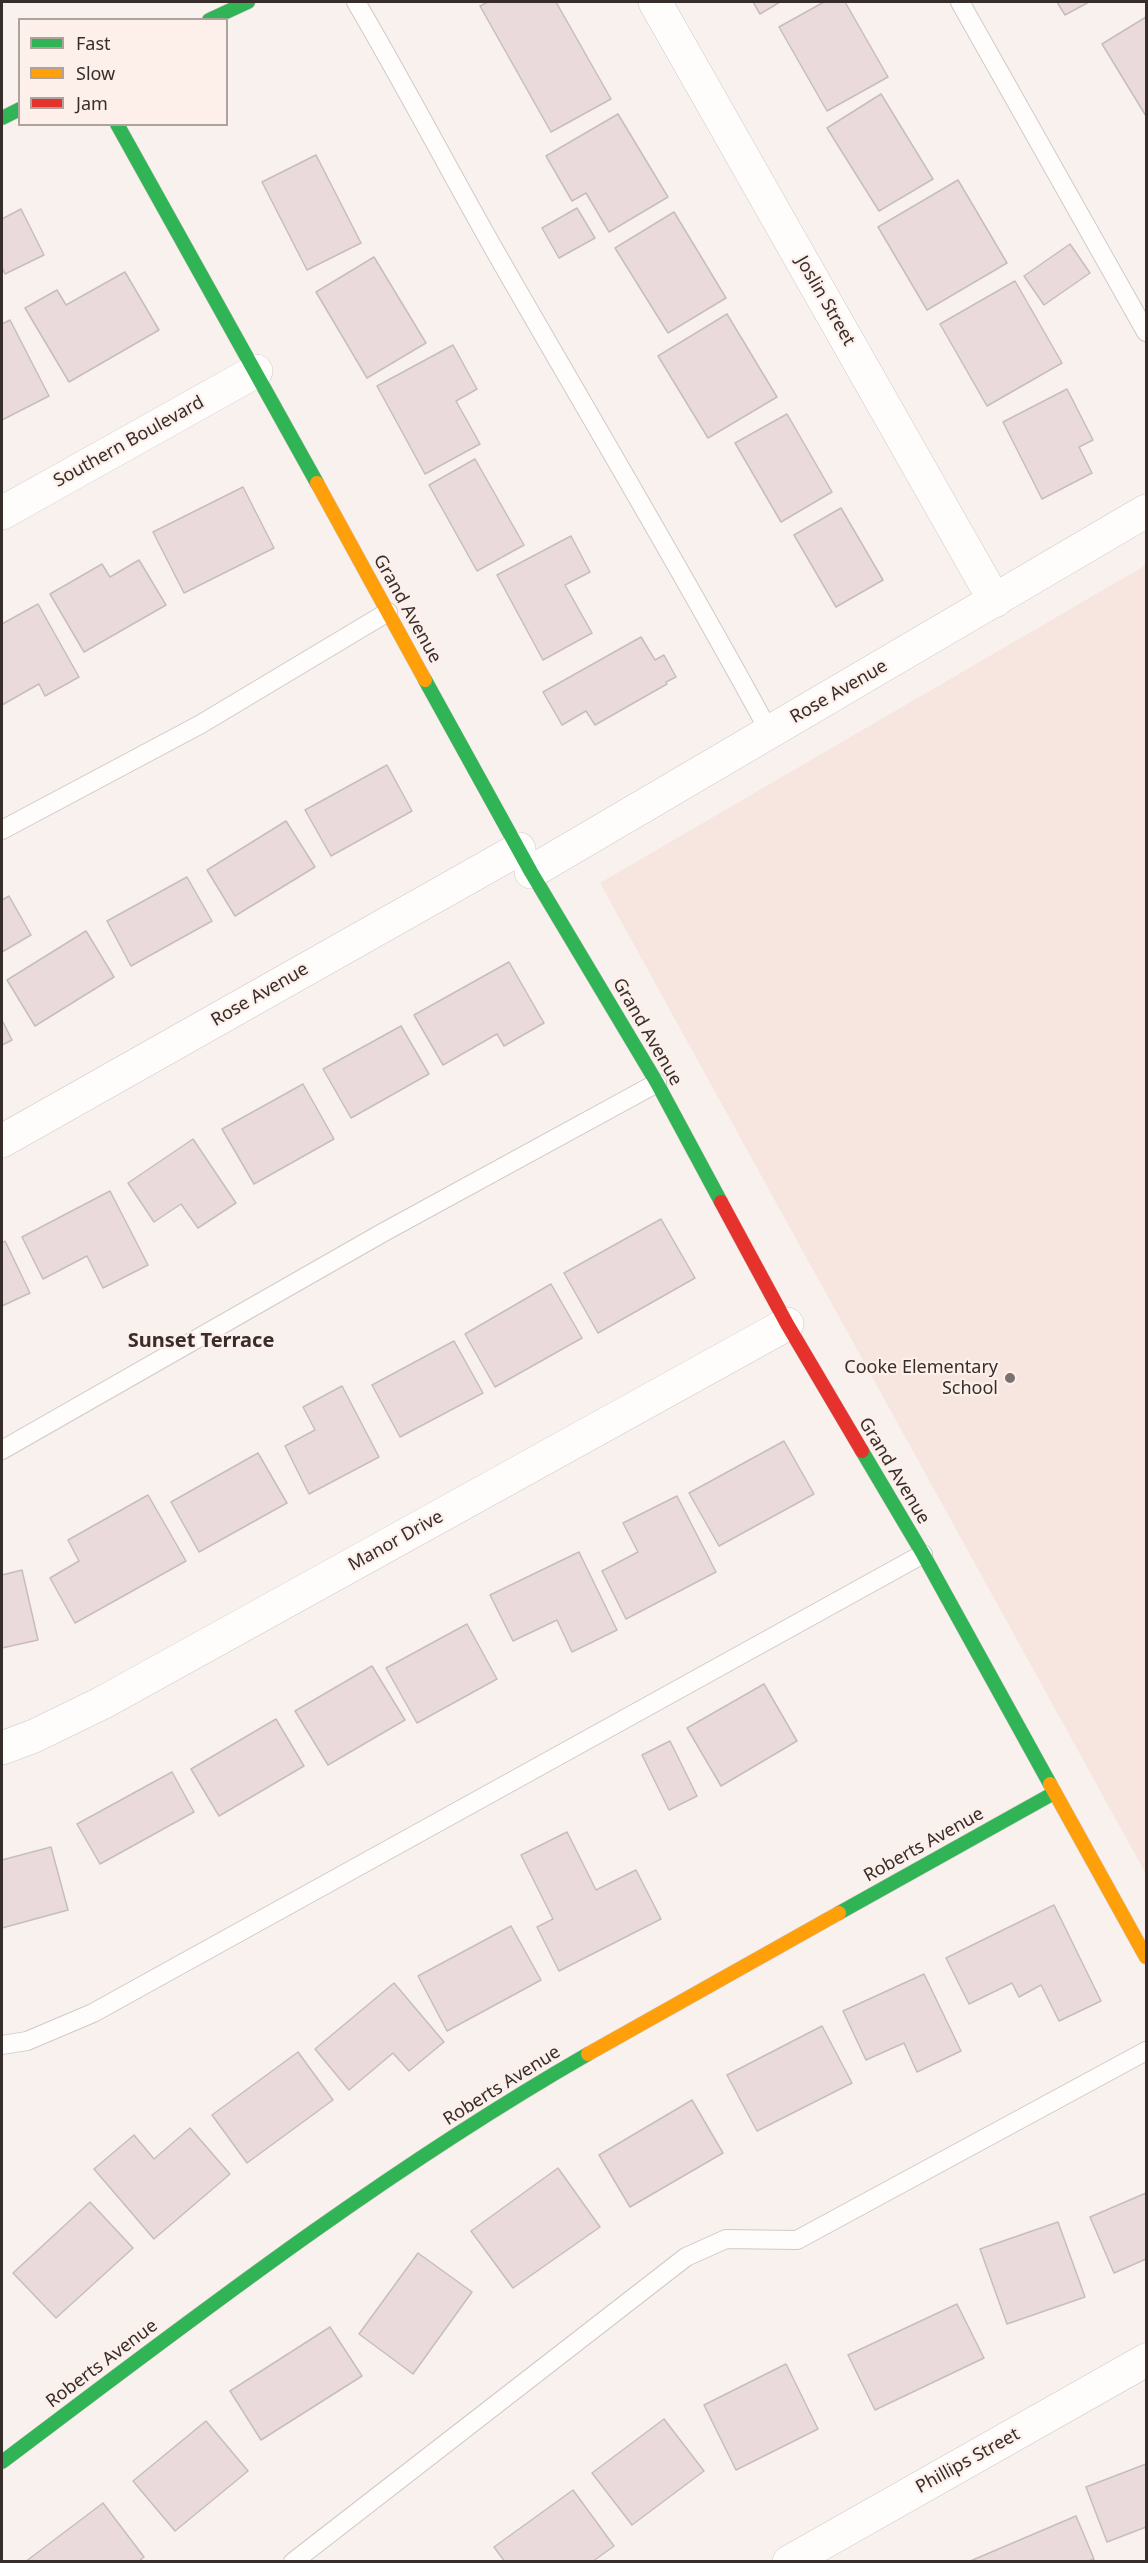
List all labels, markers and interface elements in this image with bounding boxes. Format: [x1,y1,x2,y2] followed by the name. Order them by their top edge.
[18,18,228,126] legend
[76,31,111,55] text: Fast
[76,61,115,85] text: Slow
[76,91,108,115] text: Jam
[791,252,859,350] street label: Joslin Street
[50,392,208,492] street label: Southern Boulevard
[368,551,446,667] street label: Grand Avenue
[787,655,891,729] street label: Rose Avenue
[208,958,312,1032] street label: Rose Avenue
[608,974,686,1090] street label: Grand Avenue
[128,1329,274,1353] district label: Sunset Terrace
[844,1357,998,1400] place label: Cooke Elementary School
[1003,1371,1017,1385] marker: Cooke Elementary School
[854,1414,934,1528] street label: Grand Avenue
[345,1506,447,1576] street label: Manor Drive
[860,1803,988,1887] street label: Roberts Avenue
[440,2041,564,2131] street label: Roberts Avenue
[42,2315,162,2413] street label: Roberts Avenue
[912,2424,1024,2498] street label: Phillips Street

